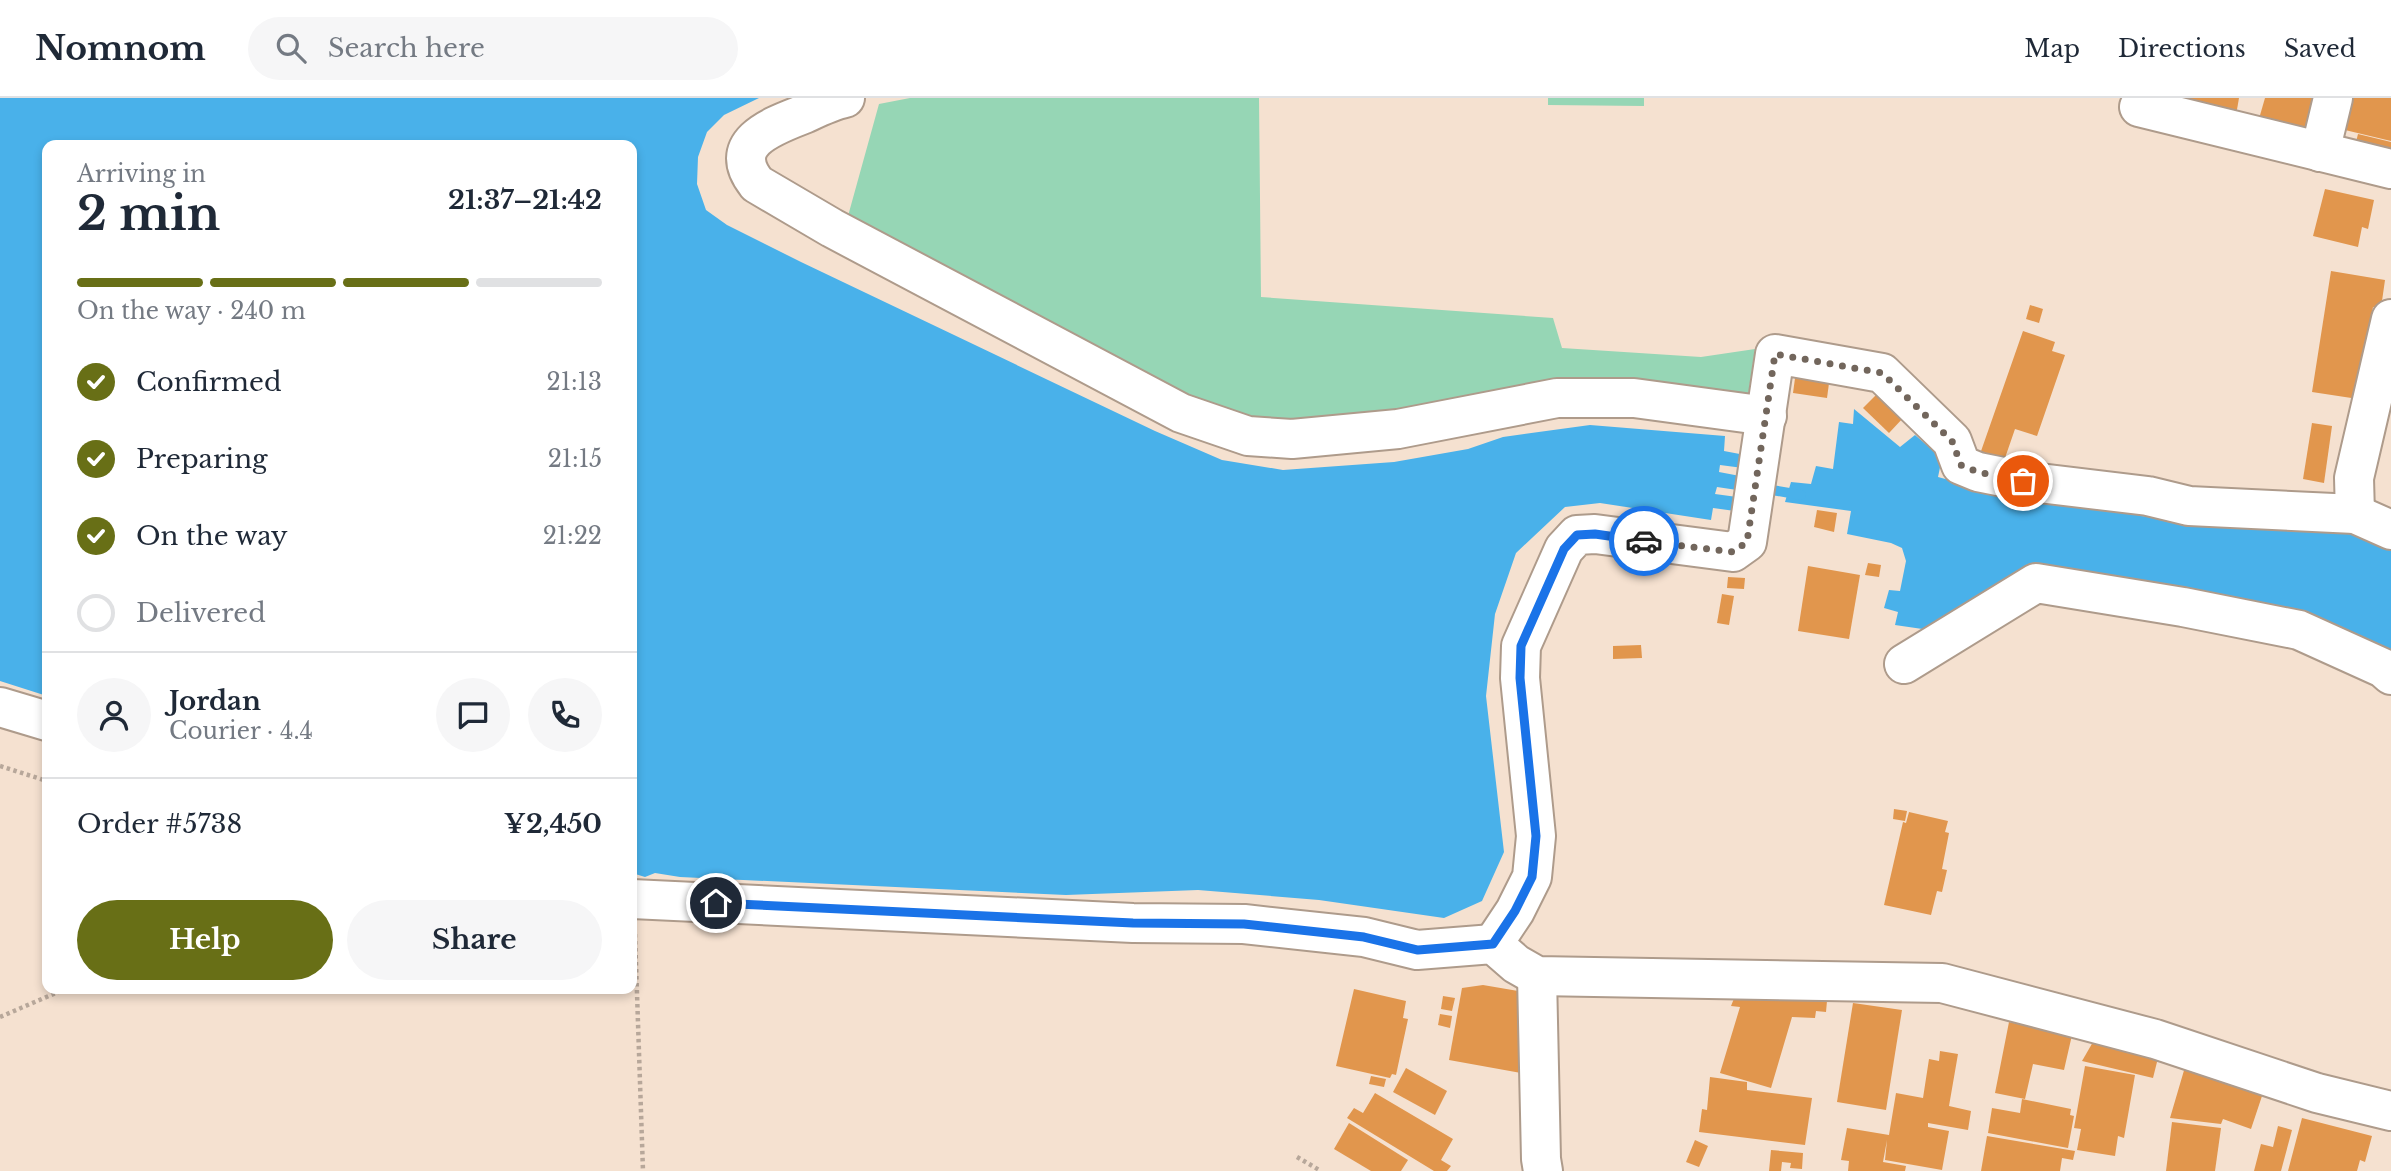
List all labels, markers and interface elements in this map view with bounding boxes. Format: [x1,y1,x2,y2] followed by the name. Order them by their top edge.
[248,17,738,80] search box
[35,28,206,69] text: Nomnom
[272,29,310,67] icon: search
[328,32,485,64] text: Search here
[2024,34,2080,63] text: Map
[2118,34,2246,63] text: Directions
[2284,34,2356,63] text: Saved
[77,160,206,188] text: Arriving in
[448,184,602,216] text: 21:37–21:42
[77,185,220,242] text: 2 min
[77,297,306,325] text: On the way · 240 m
[77,363,115,401] icon: check
[136,366,281,398] text: Confirmed
[547,368,602,396] text: 21:13
[77,440,115,478] icon: check
[136,443,268,475] text: Preparing
[548,445,602,473] text: 21:15
[1993,451,2053,511] pin
[2004,462,2042,500] icon: bag
[1609,506,1679,576] courier
[77,517,115,555] icon: check
[136,520,288,552] text: On the way
[543,522,602,550] text: 21:22
[1625,522,1663,560] icon: car
[136,597,266,629] text: Delivered
[77,678,151,752] button: person
[436,678,510,752] button: chat
[528,678,602,752] button: phone
[169,685,261,717] text: Jordan
[169,717,313,745] text: Courier · 4.4
[77,808,242,840] text: Order #5738
[504,808,602,840] text: ¥2,450
[686,873,746,933] pin
[697,884,735,922] icon: home
[77,900,333,980] button: Help
[347,900,602,980] button: Share

